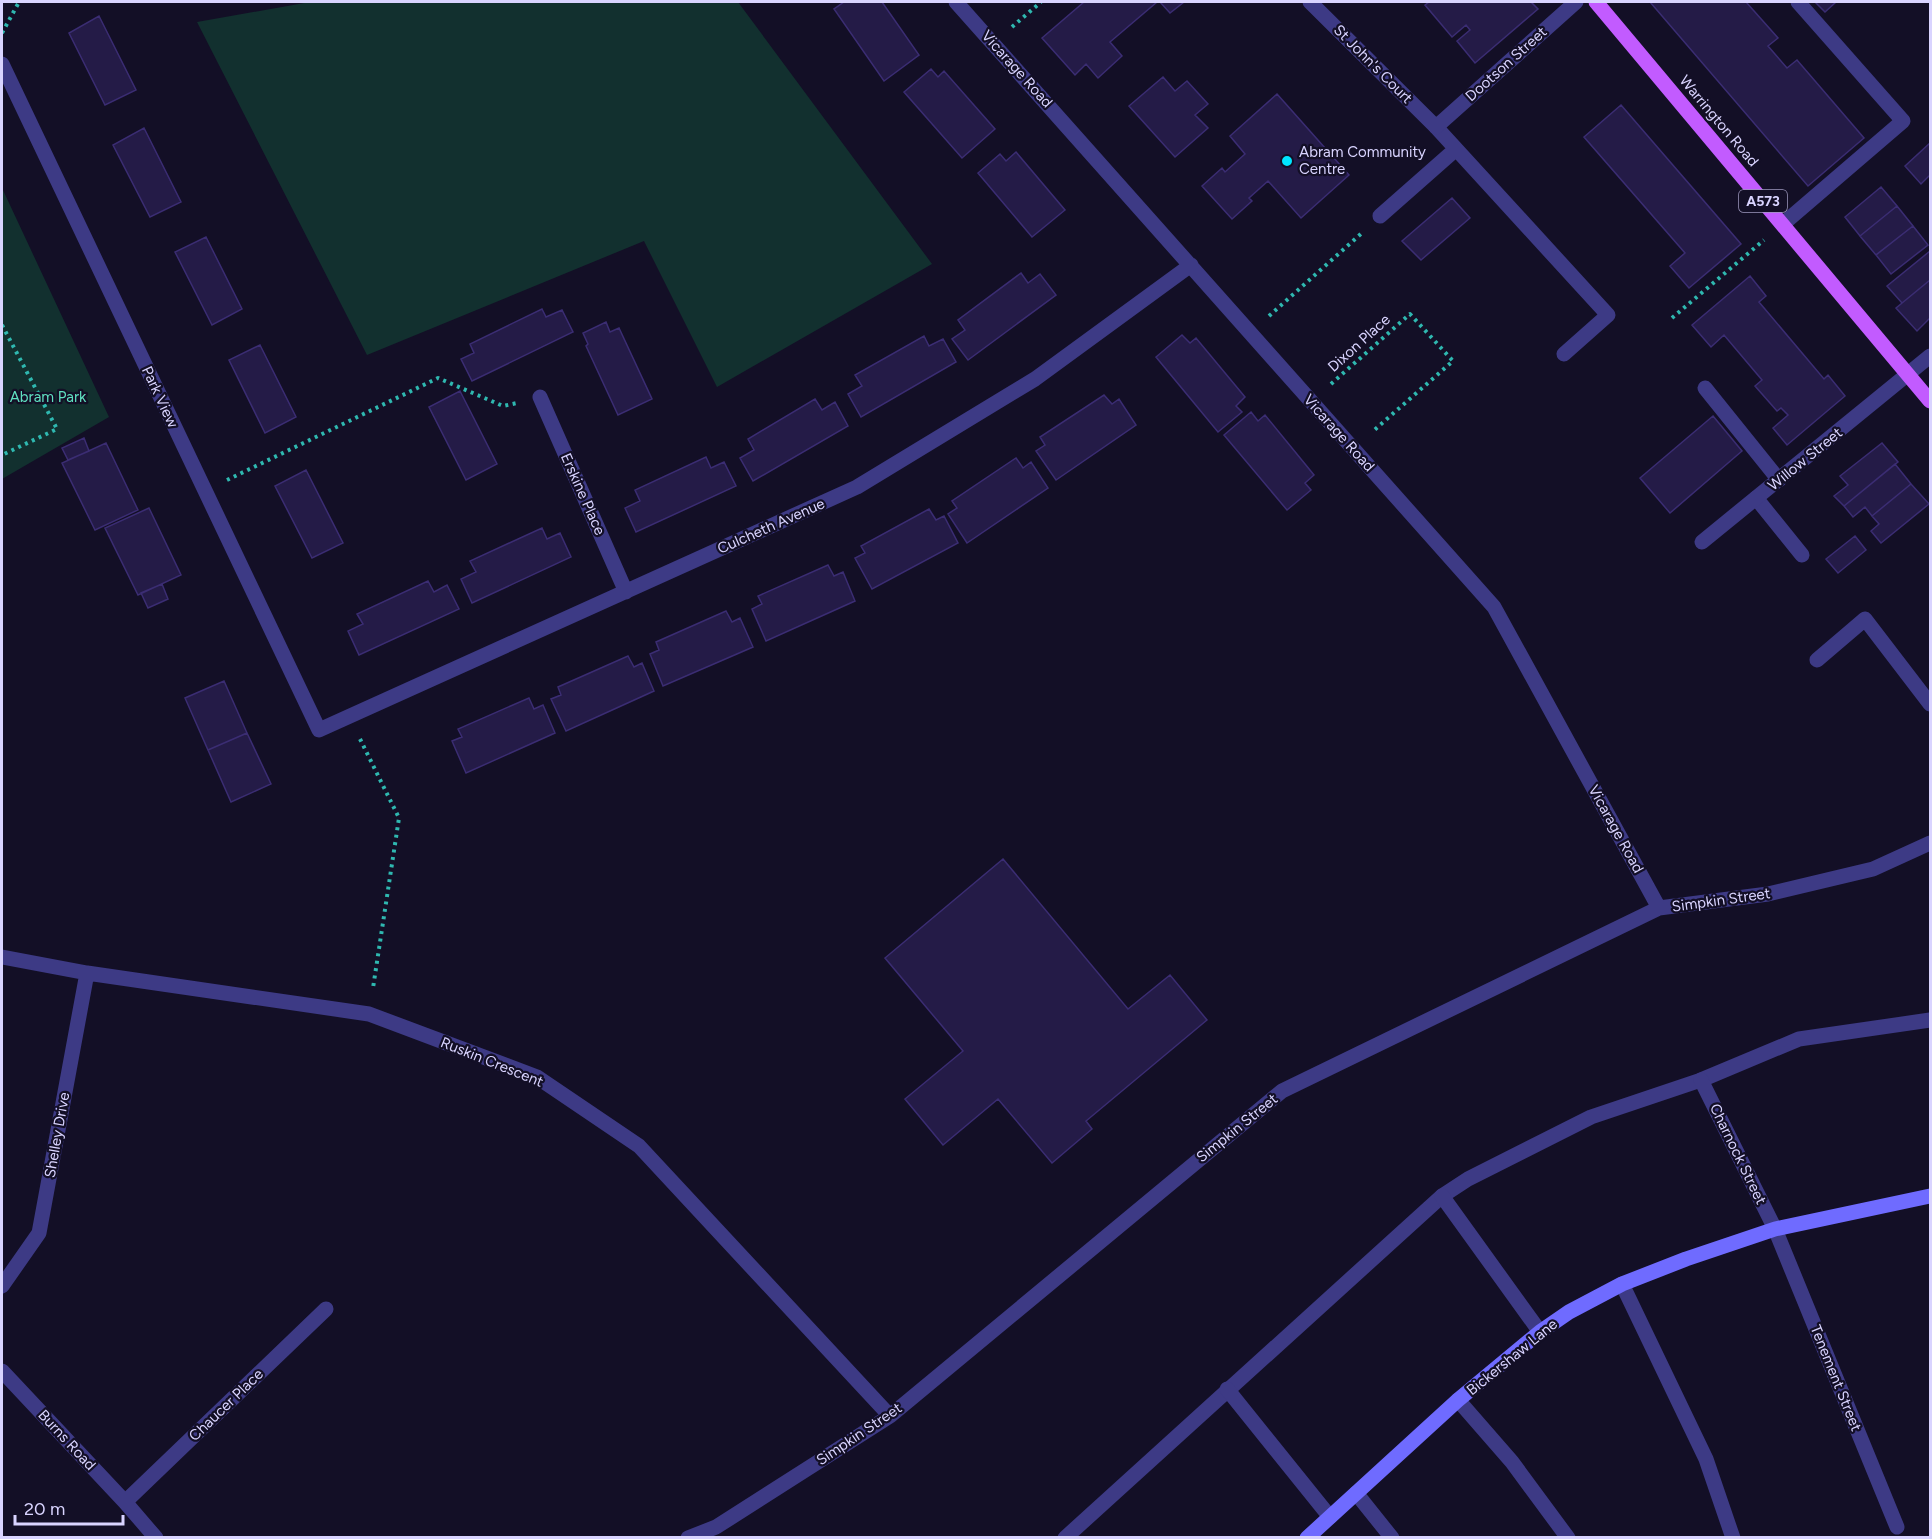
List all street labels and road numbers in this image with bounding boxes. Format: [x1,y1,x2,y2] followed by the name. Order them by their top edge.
[1330,21,1416,107] street label: St John's Court
[1462,23,1551,105] street label: Dootson Street
[978,27,1056,111] street label: Vicarage Road
[1676,72,1762,170] street label: Warrington Road
[1739,190,1787,212] road number: A573
[1324,310,1394,376] street label: Dixon Place
[138,363,182,431] street label: Park View
[1300,391,1378,475] street label: Vicarage Road
[1764,423,1846,494] street label: Willow Street
[557,450,609,538] street label: Erskine Place
[715,494,827,558] street label: Culcheth Avenue
[1584,782,1648,876] street label: Vicarage Road
[1671,884,1772,916] street label: Simpkin Street
[438,1033,546,1091] street label: Ruskin Crescent
[1193,1090,1281,1166] street label: Simpkin Street
[41,1091,73,1179] street label: Shelley Drive
[1706,1101,1770,1208] street label: Charnock Street
[1463,1315,1561,1399] street label: Bickershaw Lane
[1807,1322,1866,1434] street label: Tenement Street
[185,1365,267,1445] street label: Chaucer Place
[813,1399,905,1469] street label: Simpkin Street
[34,1406,100,1474] street label: Burns Road

